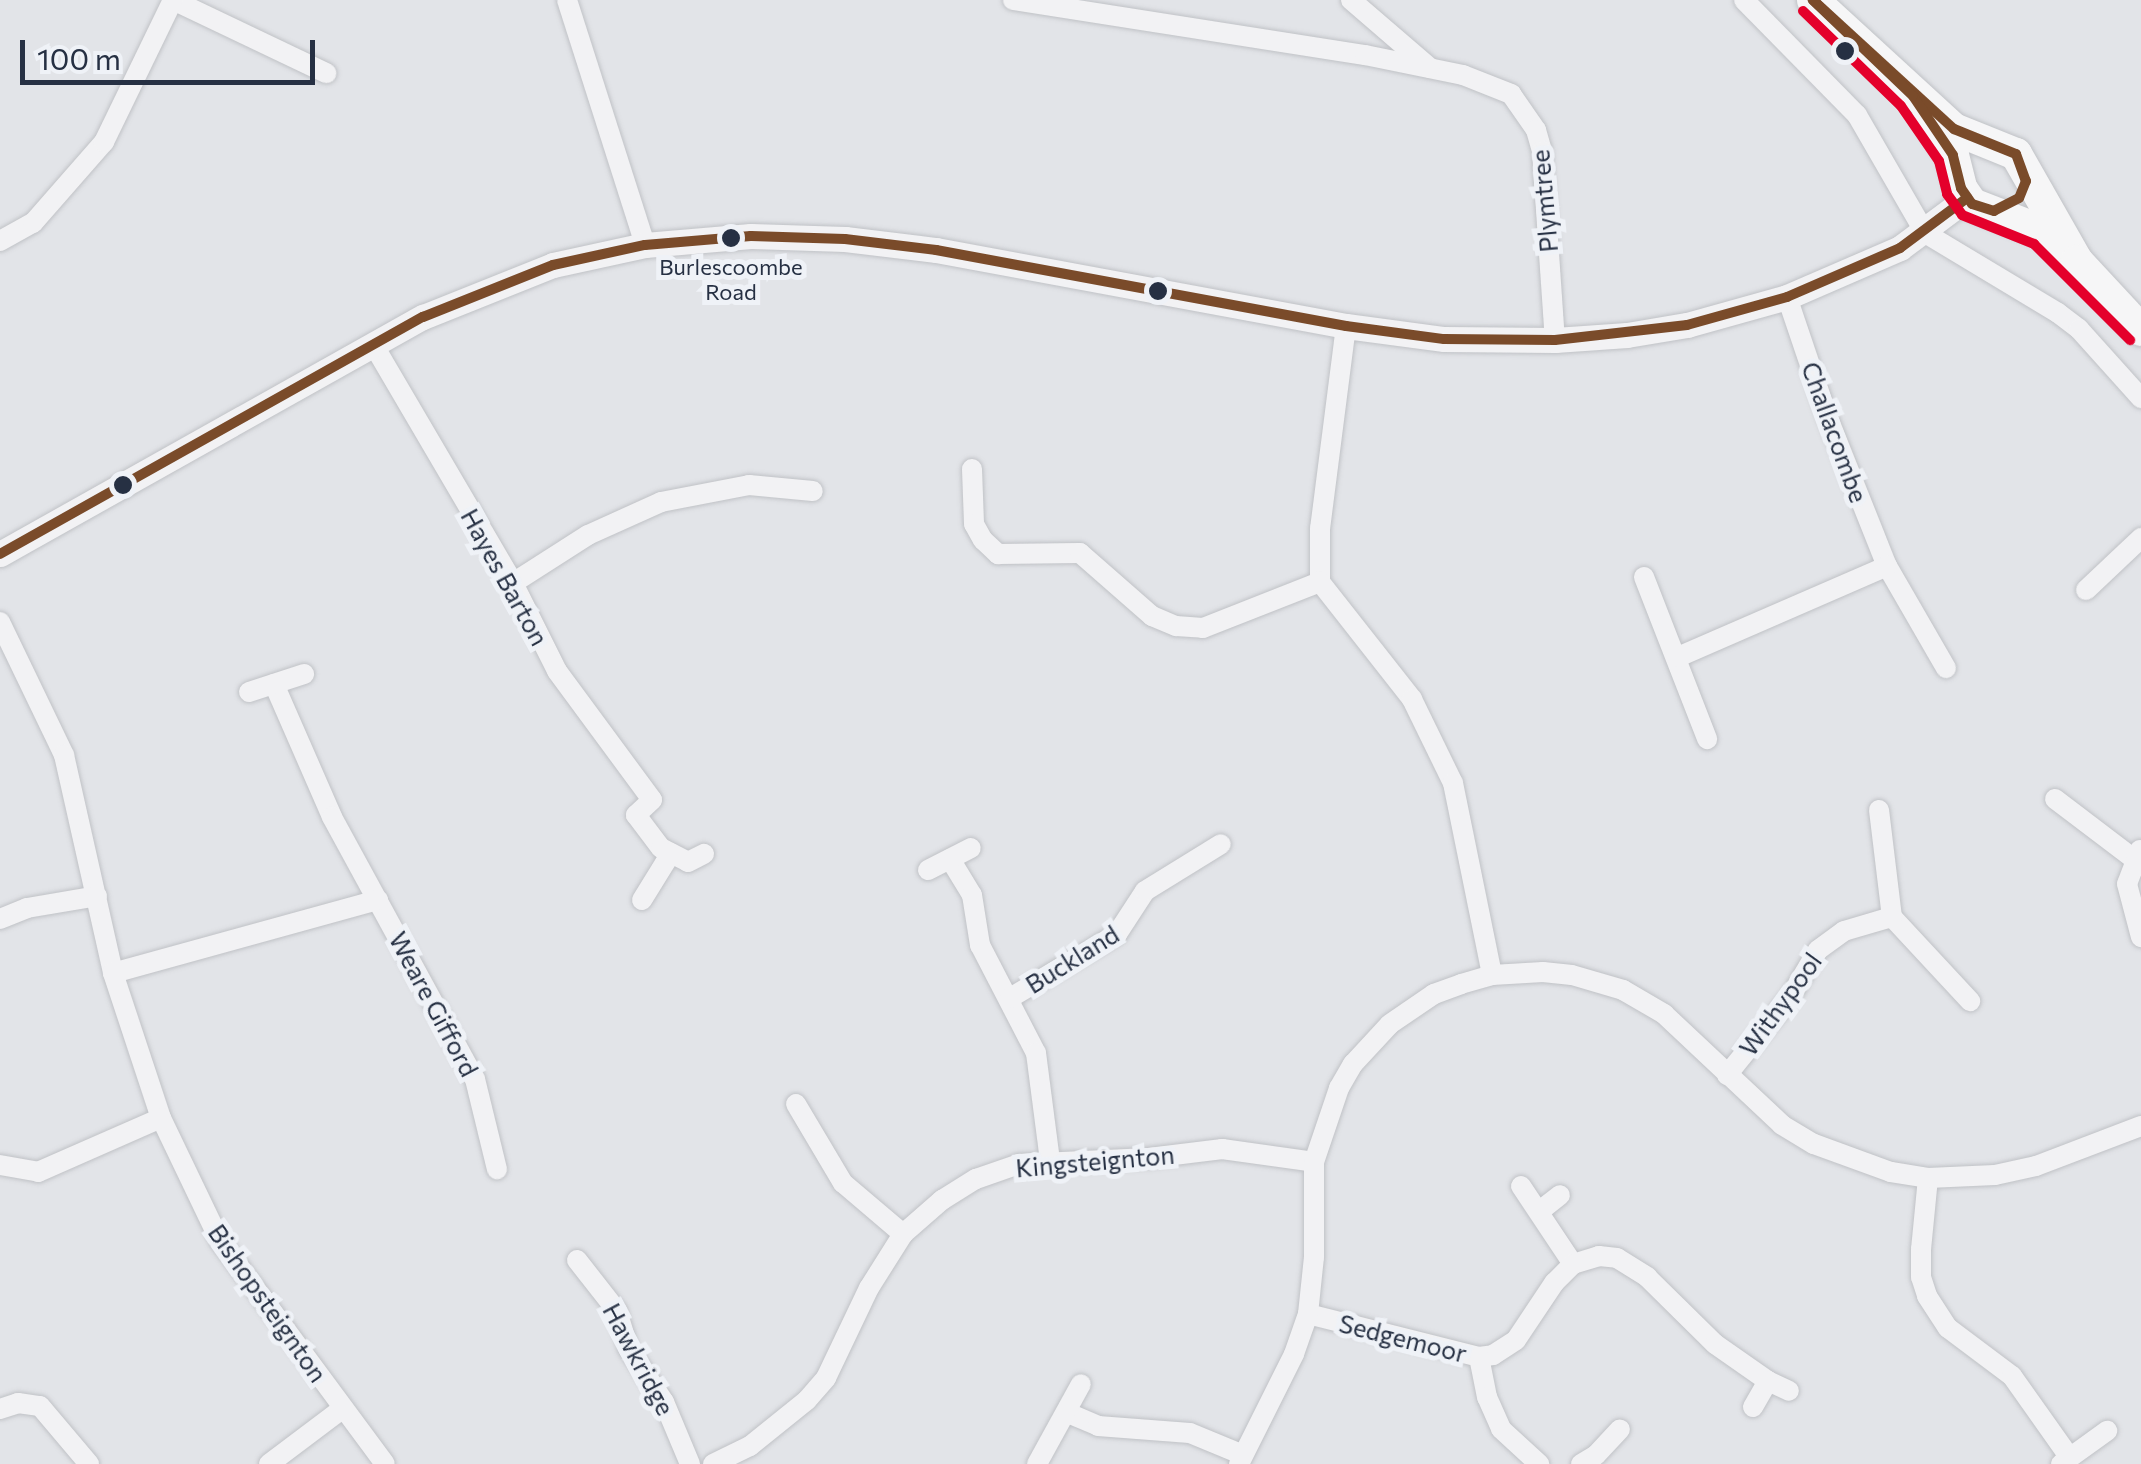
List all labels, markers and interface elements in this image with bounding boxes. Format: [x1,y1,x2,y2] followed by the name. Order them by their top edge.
[25,20,320,82] scale bar
[37,39,121,76] text: 100 m
[1835,41,1855,61] unlabelled marker
[1525,148,1563,254] street label: Plymtree
[721,228,741,248] marker: Burlescoombe Road
[659,253,803,304] place label: Burlescoombe Road
[1148,281,1168,301] unlabelled marker
[1796,358,1874,506] street label: Challacombe
[113,475,133,495] unlabelled marker
[455,503,555,651] street label: Hayes Barton
[1020,919,1124,999] street label: Buckland
[383,926,485,1082] street label: Weare Gifford
[1733,947,1827,1061] street label: Withypool
[1014,1139,1176,1183] street label: Kingsteignton
[202,1218,334,1388] street label: Bishopsteignton
[597,1298,681,1420] street label: Hawkridge
[1336,1308,1470,1368] street label: Sedgemoor

